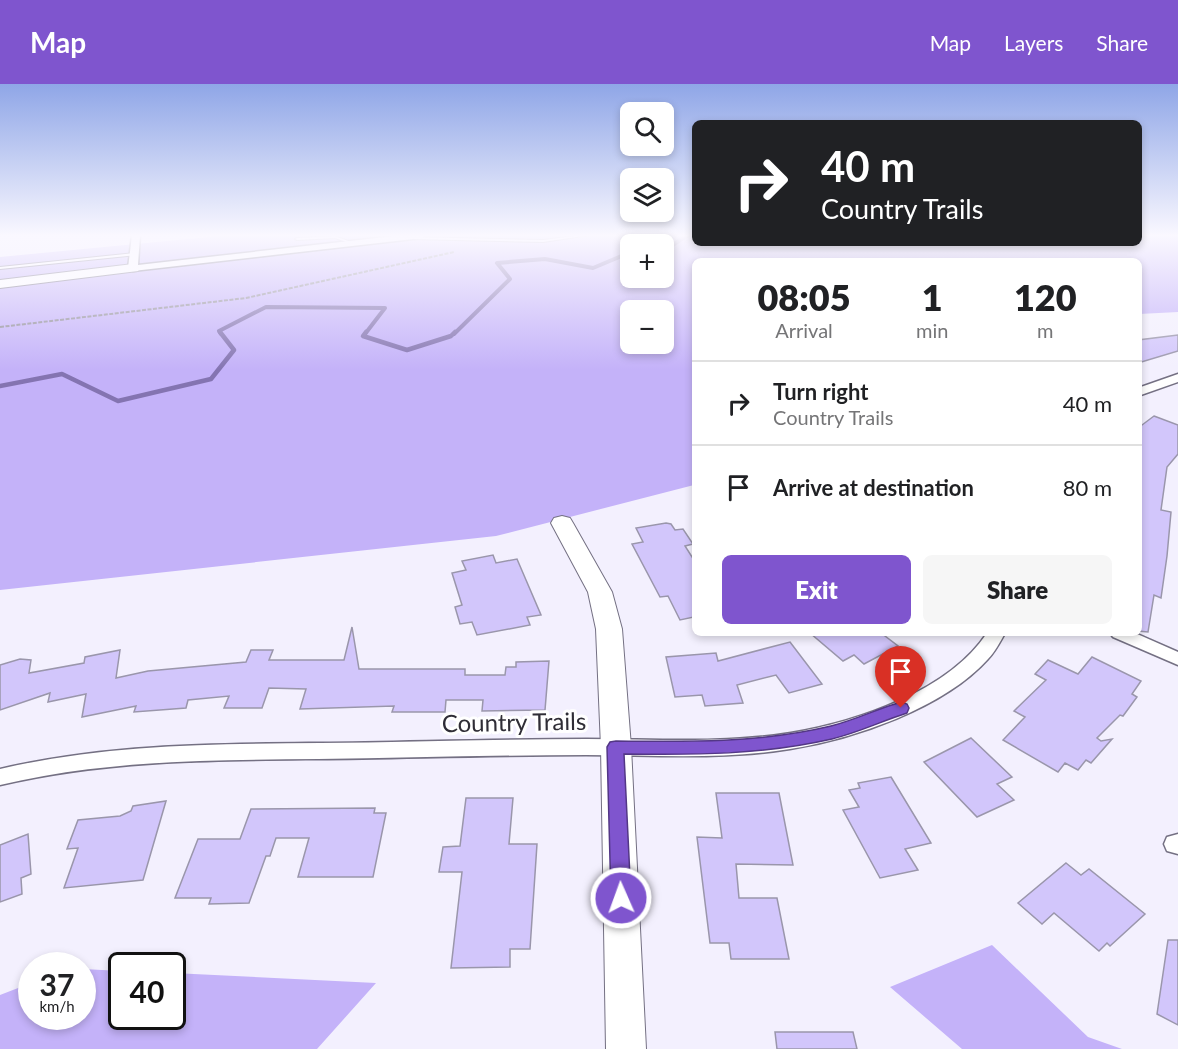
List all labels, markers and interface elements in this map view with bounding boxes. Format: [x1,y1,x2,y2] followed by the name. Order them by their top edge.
[30,25,86,59] text: Map
[930,30,971,55] text: Map
[1004,30,1063,55] text: Layers
[1096,30,1148,55] text: Share
[620,102,674,354] map controls
[620,102,674,156] button: search
[821,141,915,191] text: 40 m
[722,144,800,222] icon: right
[620,168,674,222] button: layers
[821,192,983,225] text: Country Trails
[620,234,674,288] button: +
[757,275,851,319] text: 08:05
[922,275,943,319] text: 1
[1014,275,1077,319] text: 120
[620,300,674,354] button: −
[775,318,833,342] text: Arrival
[916,318,948,342] text: min
[1037,318,1053,342] text: m
[773,378,868,405] text: Turn right
[722,387,755,420] icon: right
[1063,390,1112,417] text: 40 m
[773,405,893,429] text: Country Trails
[722,471,755,504] icon: arrive
[773,474,974,501] text: Arrive at destination
[1063,474,1112,501] text: 80 m
[722,555,911,624] button: Exit
[923,555,1112,624] button: Share
[875,646,926,708] pin
[884,655,917,688] icon: arrive
[442,706,586,737] street label: Country Trails
[589,866,653,930] position arrow
[108,952,186,1030] speed limit sign: 40
[40,966,74,1002] text: 37
[39,997,75,1015] text: km/h

